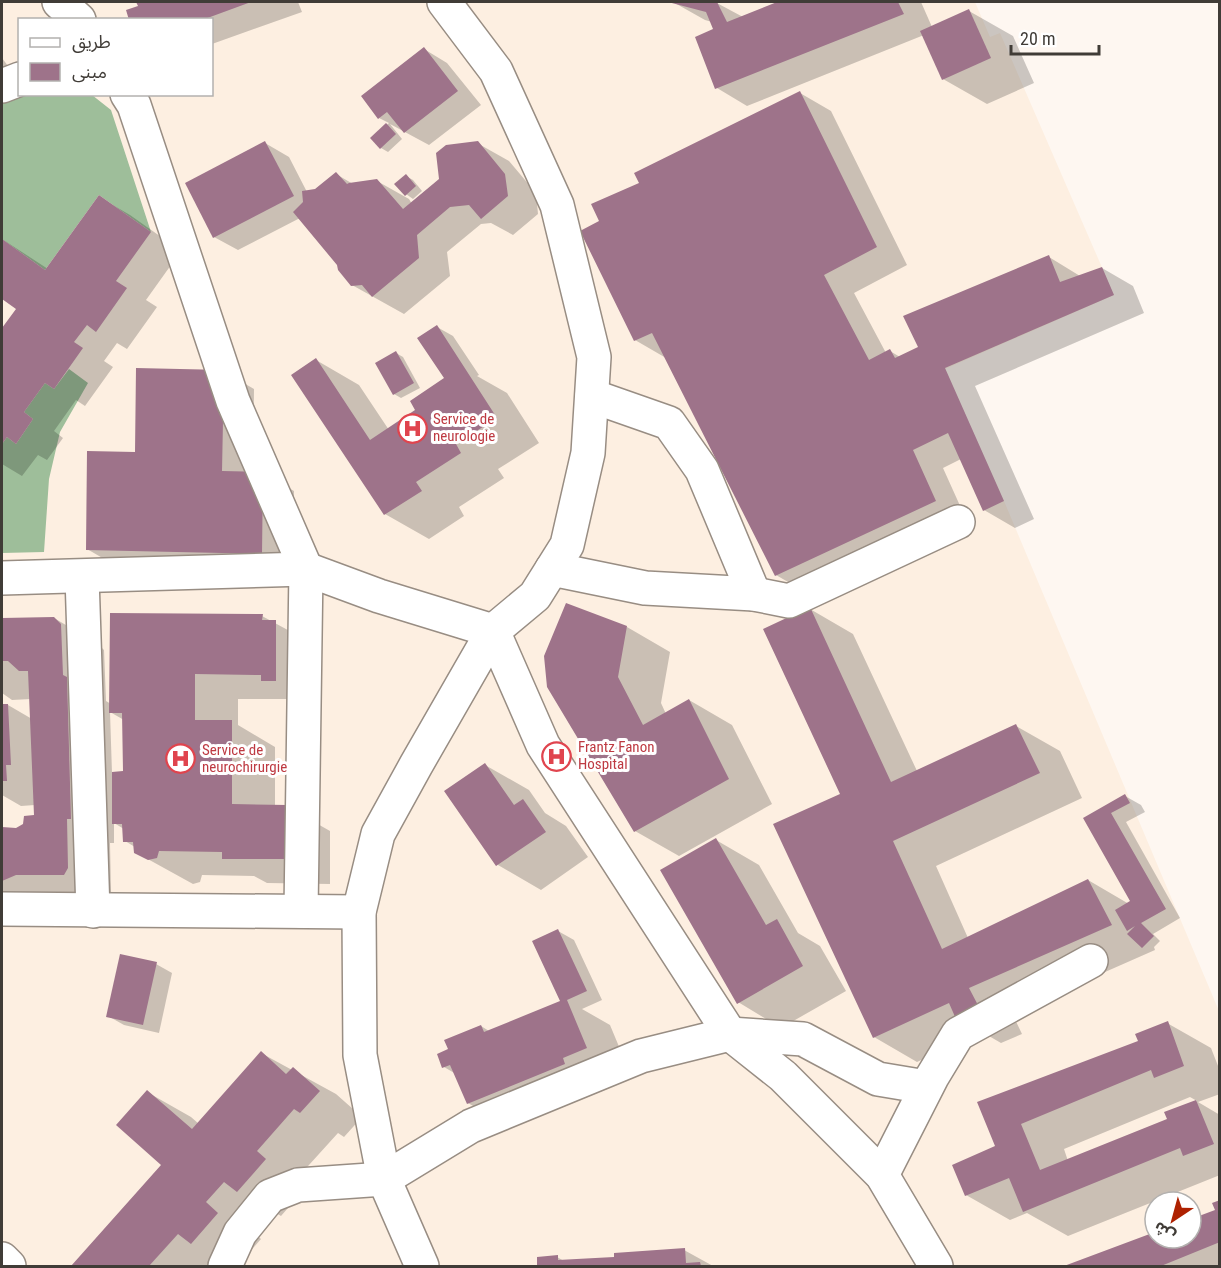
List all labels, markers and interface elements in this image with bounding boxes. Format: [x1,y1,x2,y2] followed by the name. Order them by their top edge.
[18,18,213,96] legend
[1011,18,1100,56] scale bar
[1020,28,1055,49] text: 20 m
[72,31,111,53] text: طريق
[72,61,107,83] text: مبنى
[433,410,495,445] place label: Service de neurologie
[396,412,428,444] hospital icon: Service de neurologie
[578,738,654,773] place label: Frantz Fanon Hospital
[541,740,573,772] hospital icon: Frantz Fanon Hospital
[202,741,287,776] place label: Service de neurochirurgie
[165,743,197,775] hospital icon: Service de neurochirurgie
[1143,1190,1203,1250] north arrow
[1150,1218,1179,1246] text: ش

